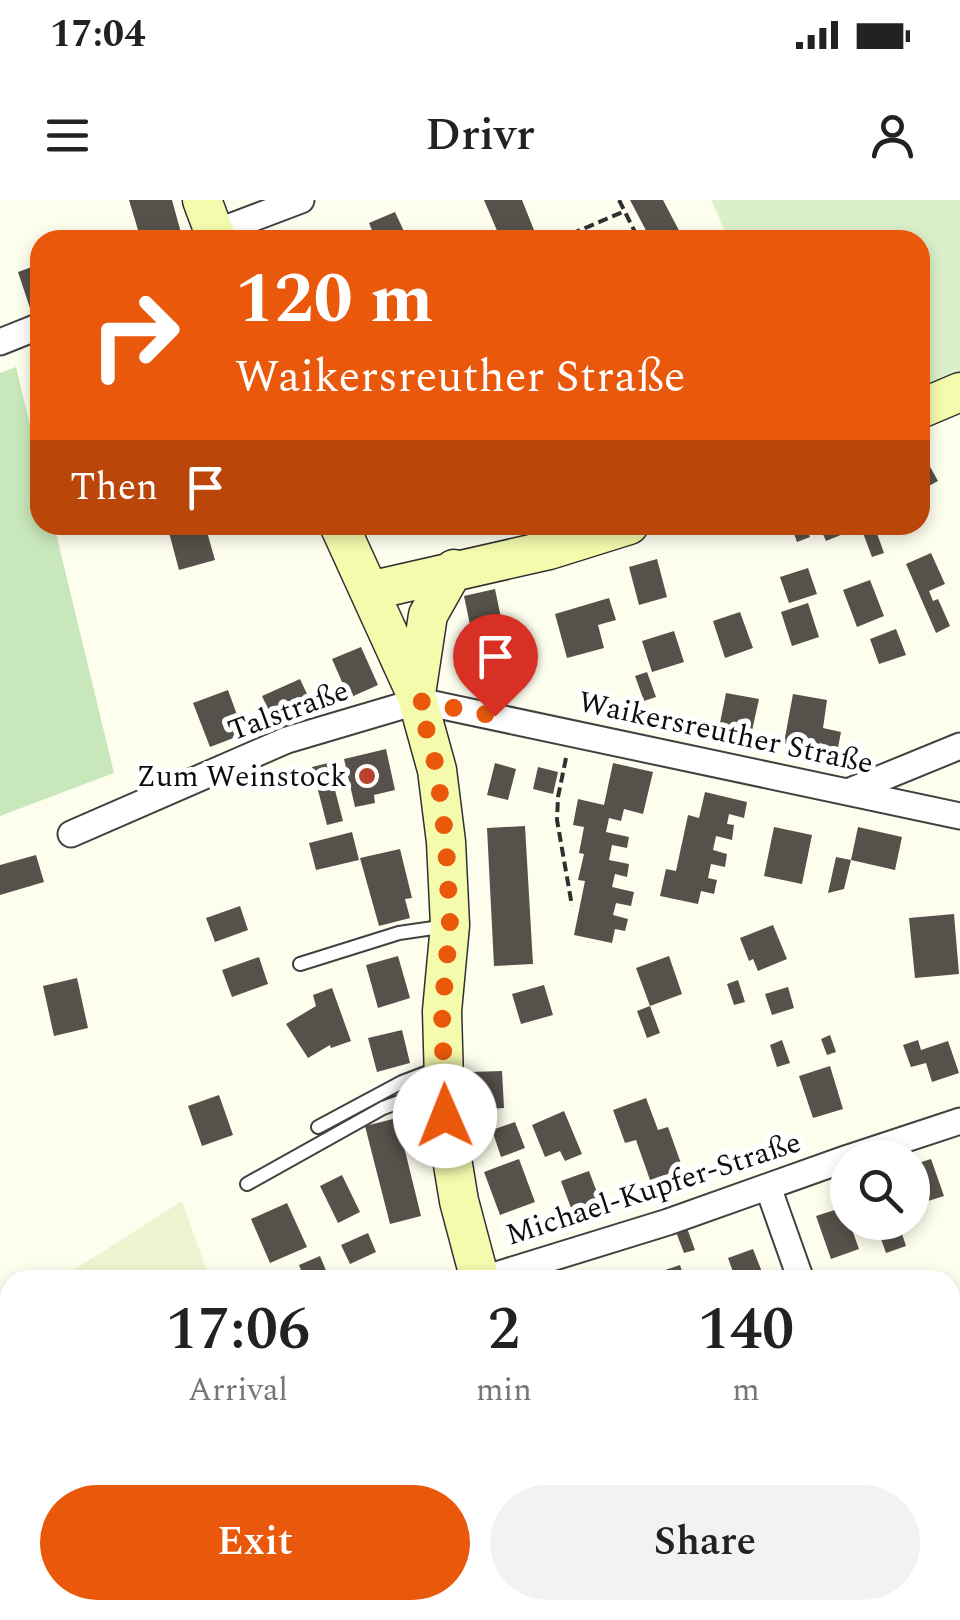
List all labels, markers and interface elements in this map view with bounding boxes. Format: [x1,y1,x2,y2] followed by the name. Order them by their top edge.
[50,6,145,64] text: 17:04
[425,101,535,170] text: Drivr
[40,108,95,163] icon: menu
[865,108,920,163] icon: person
[235,247,433,353] text: 120 m
[70,270,200,400] icon: right
[235,343,686,412] text: Waikersreuther Straße
[70,459,158,517] text: Then
[178,460,233,515] icon: arrive
[453,614,538,717] pin
[468,629,523,684] icon: arrive
[222,668,355,754] street label: Talstraße
[574,679,877,787] street label: Waikersreuther Straße
[137,754,347,800] place label: Zum Weinstock
[356,765,378,787] marker: Zum Weinstock
[393,1064,497,1168] position arrow
[500,1120,807,1258] street label: Michael-Kupfer-Straße
[830,1140,930,1240] map controls
[830,1140,930,1240] button: search
[166,1284,310,1376] text: 17:06
[488,1284,520,1376] text: 2
[698,1284,794,1376] text: 140
[188,1366,288,1415] text: Arrival
[476,1366,532,1415] text: min
[732,1366,760,1415] text: m
[40,1485,470,1600] button: Exit
[490,1485,920,1600] button: Share

